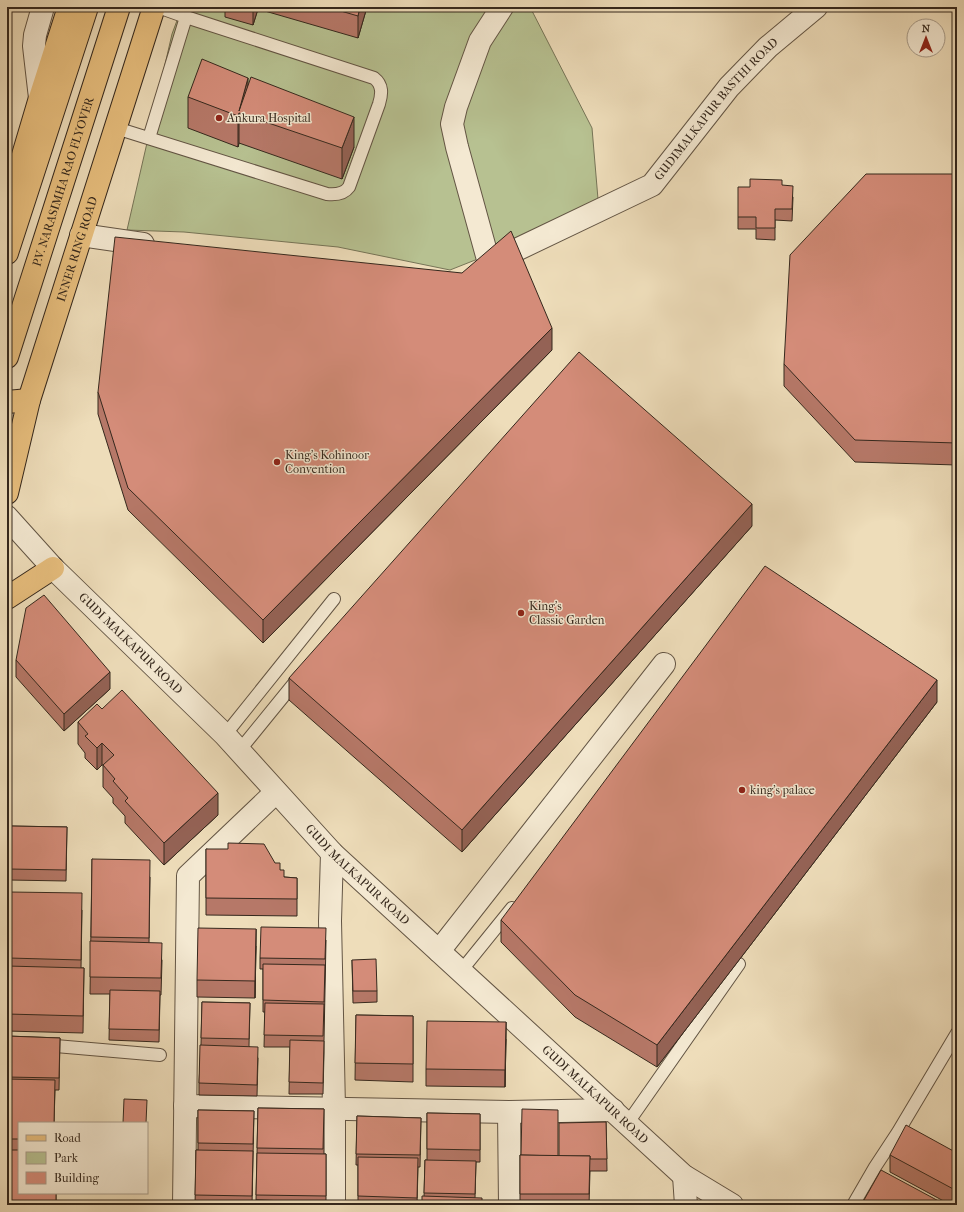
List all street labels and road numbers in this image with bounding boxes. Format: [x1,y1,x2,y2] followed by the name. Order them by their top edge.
[651,35,781,183] street label: GUDIMALKAPUR BASTHI ROAD
[29,94,97,268] street label: P.V. NARASIMHA RAO FLYOVER
[54,195,100,303] street label: INNER RING ROAD
[76,590,185,697] street label: GUDI MALKAPUR ROAD
[302,821,413,928] street label: GUDI MALKAPUR ROAD
[539,1042,651,1147] street label: GUDI MALKAPUR ROAD

